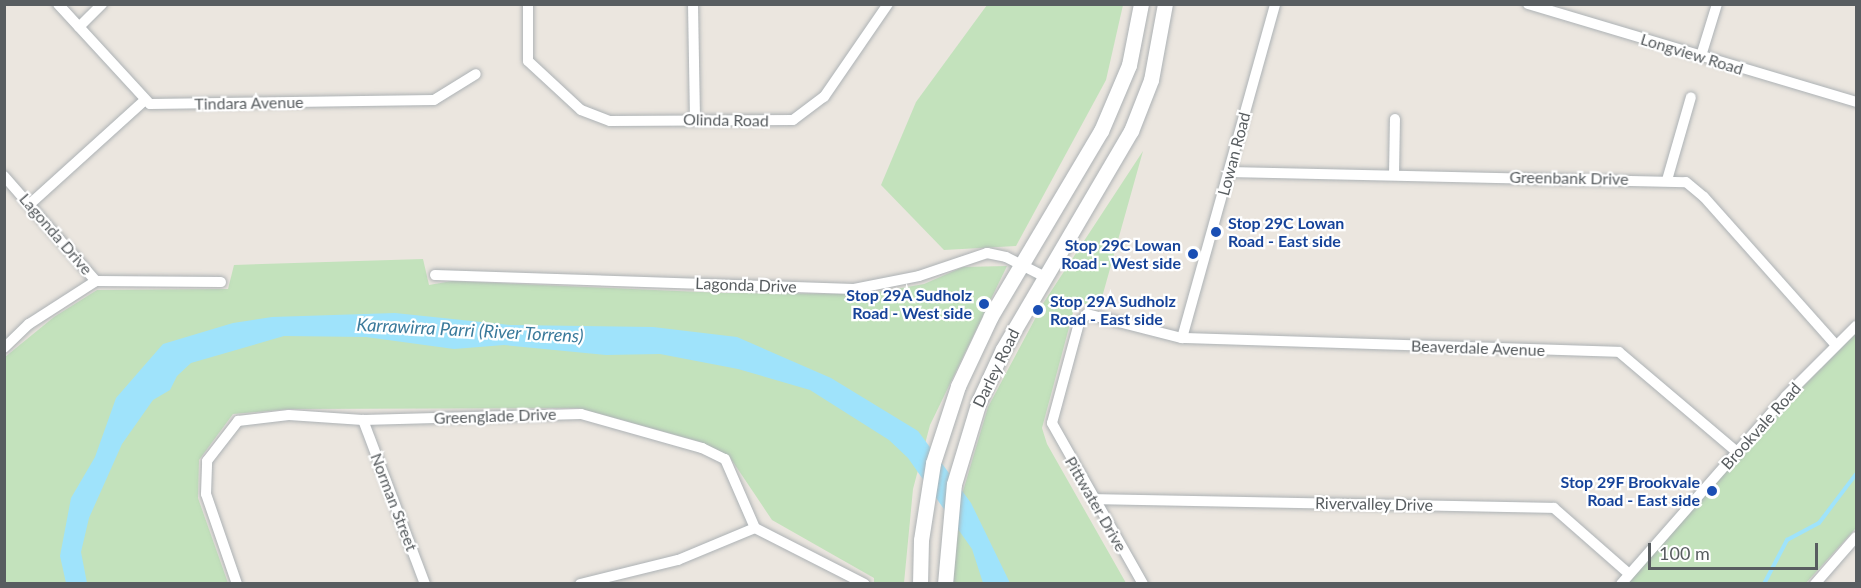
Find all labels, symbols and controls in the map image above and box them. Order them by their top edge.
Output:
street label: Longview Road [1638,29,1746,79]
street label: Tindara Avenue [194,92,304,114]
street label: Olinda Road [683,110,769,130]
street label: Lowan Road [1214,110,1254,198]
street label: Greenbank Drive [1509,167,1629,189]
street label: Lagonda Drive [15,189,97,279]
place label: Stop 29C Lowan Road - East side [1228,213,1344,251]
marker: Stop 29C Lowan Road - East side [1209,225,1223,239]
place label: Stop 29C Lowan Road - West side [1061,235,1181,273]
marker: Stop 29C Lowan Road - West side [1186,247,1200,261]
street label: Lagonda Drive [695,274,797,296]
place label: Stop 29A Sudholz Road - West side [846,285,972,323]
place label: Stop 29A Sudholz Road - East side [1050,291,1176,329]
marker: Stop 29A Sudholz Road - West side [977,297,991,311]
marker: Stop 29A Sudholz Road - East side [1031,303,1045,317]
water label: Karrawirra Parri (River Torrens) [356,313,584,347]
street label: Darley Road [969,325,1023,411]
street label: Beaverdale Avenue [1410,336,1546,360]
street label: Brookvale Road [1717,379,1805,473]
street label: Greenglade Drive [433,404,557,428]
street label: Norman Street [367,450,421,554]
street label: Pittwater Drive [1061,453,1131,555]
place label: Stop 29F Brookvale Road - East side [1560,472,1700,510]
marker: Stop 29F Brookvale Road - East side [1705,484,1719,498]
street label: Rivervalley Drive [1315,493,1433,515]
scale bar [1651,531,1820,569]
text: 100 m [1659,542,1710,564]

